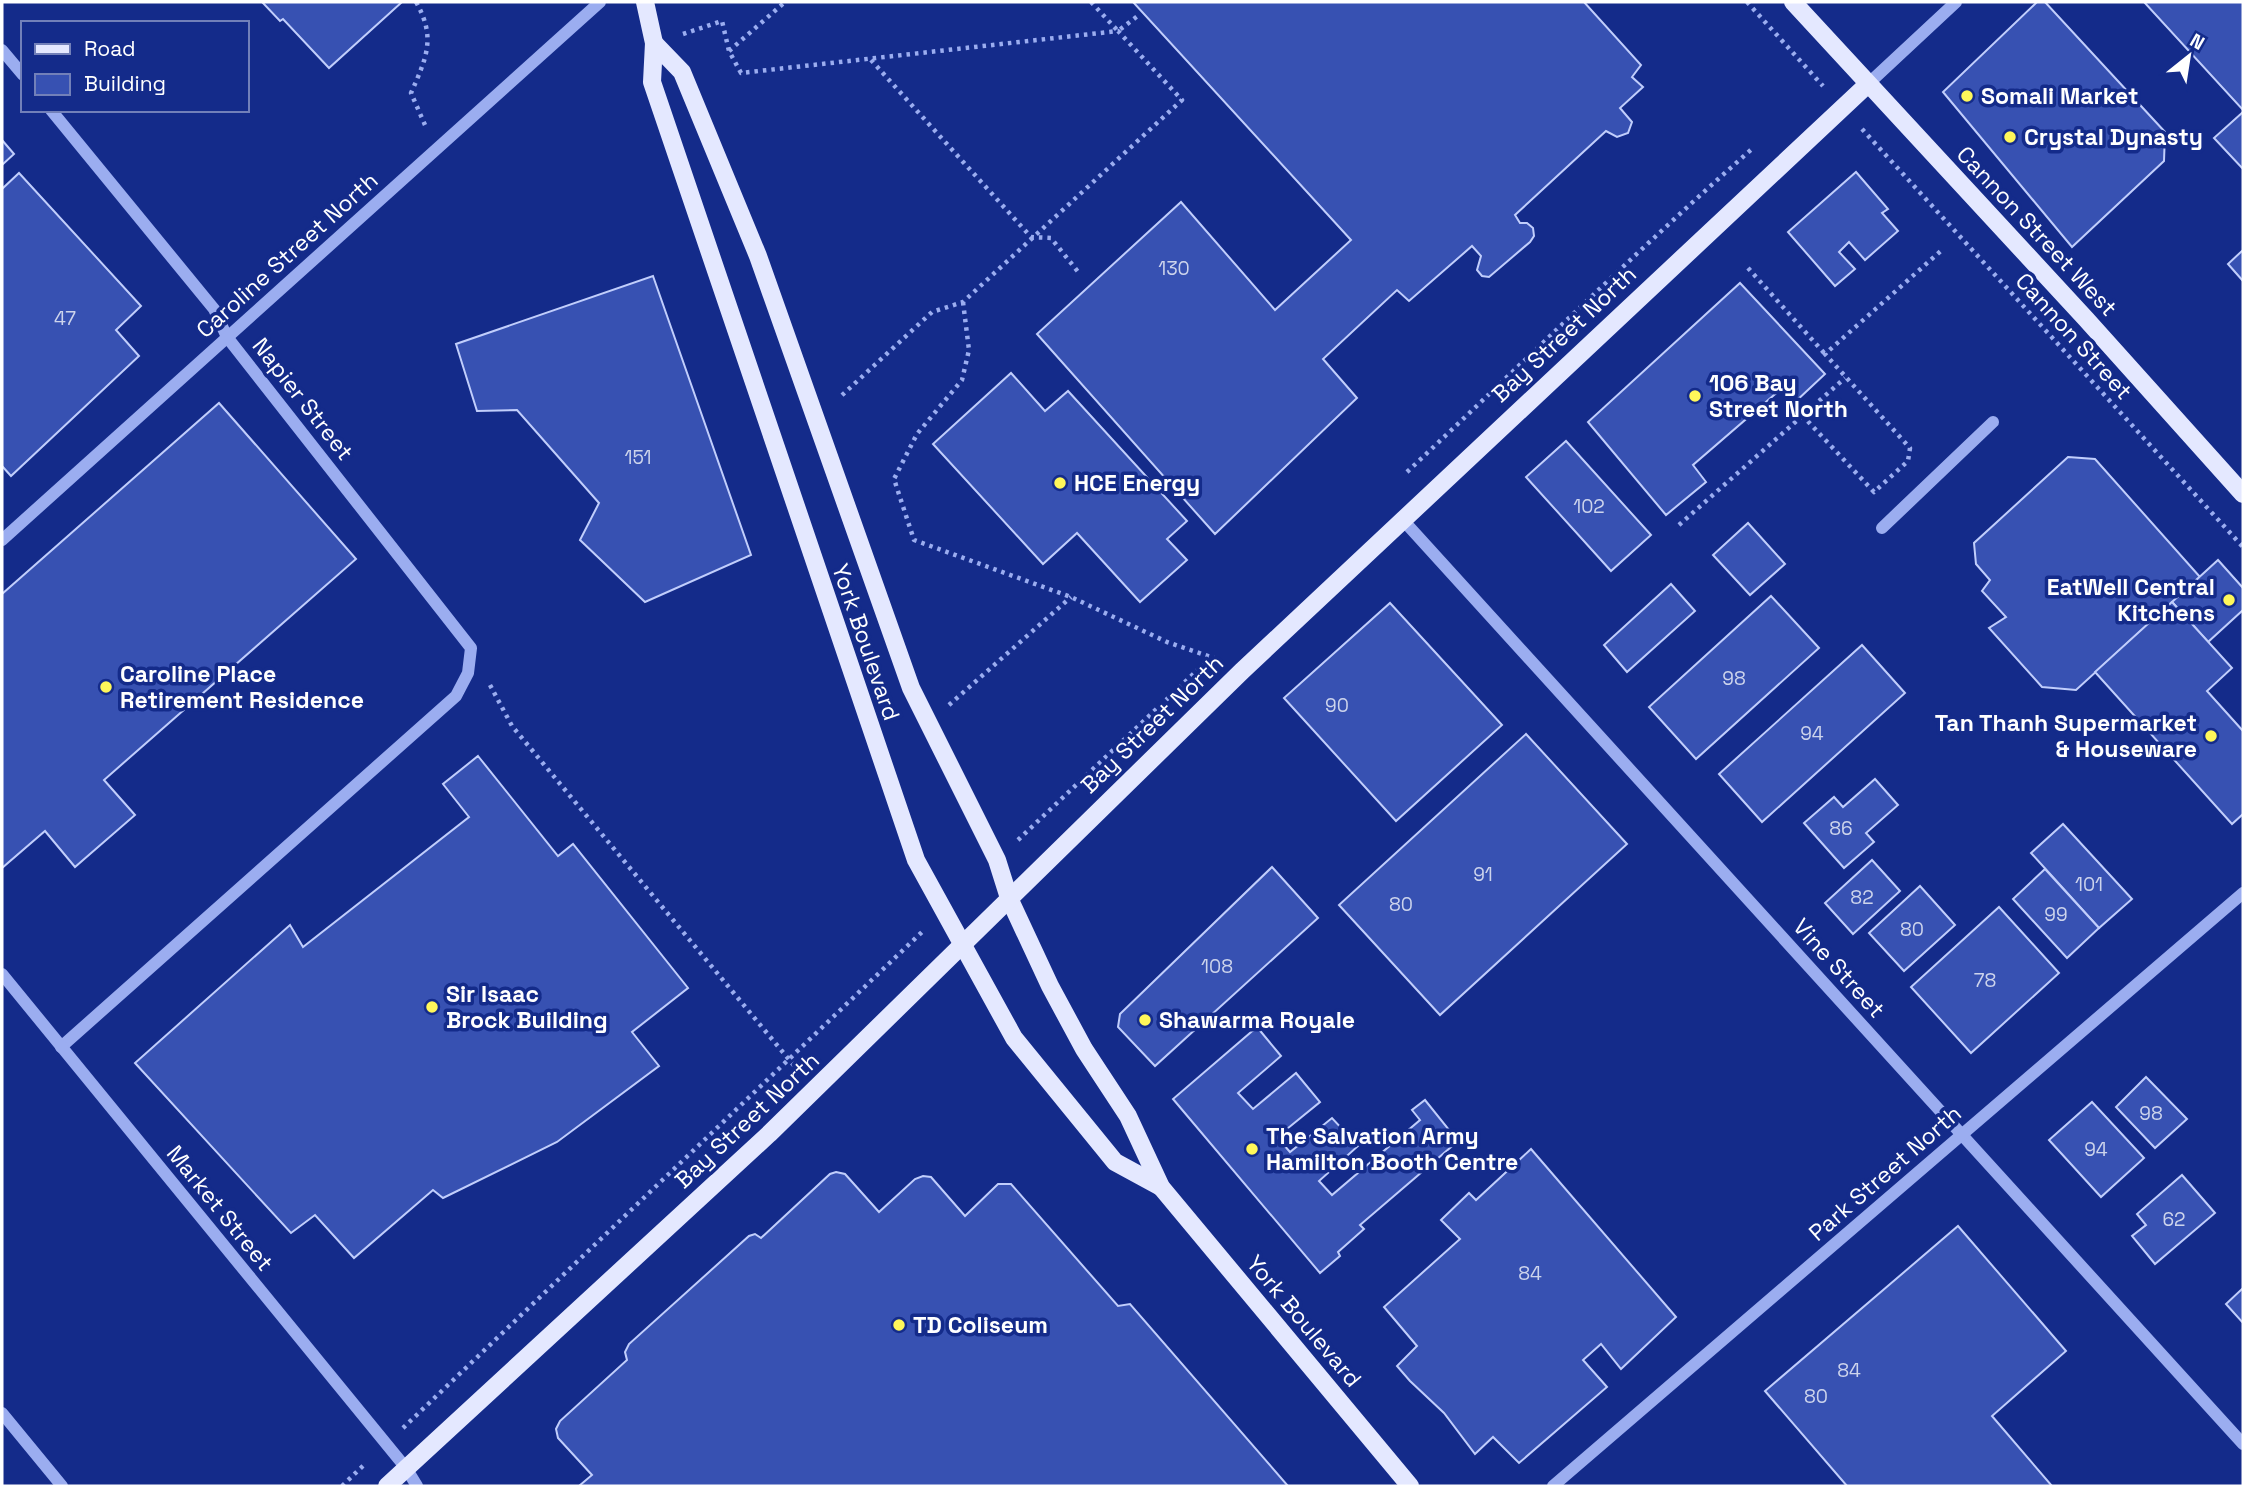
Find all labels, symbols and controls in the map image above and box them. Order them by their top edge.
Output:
legend [21,21,248,112]
north arrow [2154,21,2224,91]
text: N [2185,28,2209,56]
text: Road [84,35,136,62]
text: Building [84,70,166,97]
place label: Somali Market [1981,81,2138,111]
marker: Somali Market [1959,88,1975,104]
place label: Crystal Dynasty [2024,122,2203,152]
marker: Crystal Dynasty [2002,129,2018,145]
street label: Cannon Street West [1950,139,2124,323]
street label: Caroline Street North [190,165,384,345]
house number: 130 [1158,256,1190,281]
street label: Bay Street North [1485,259,1643,409]
street label: Cannon Street [2009,266,2139,406]
house number: 47 [54,306,76,331]
street label: Napier Street [246,332,360,466]
place label: 106 Bay Street North [1709,368,1848,424]
marker: 106 Bay Street North [1687,388,1703,404]
house number: 151 [625,445,652,470]
place label: HCE Energy [1074,468,1200,498]
marker: HCE Energy [1052,475,1068,491]
house number: 102 [1573,494,1605,519]
street label: York Boulevard [825,560,907,724]
place label: EatWell Central Kitchens [2047,572,2215,628]
marker: EatWell Central Kitchens [2221,592,2237,608]
street label: Bay Street North [1074,648,1230,800]
place label: Caroline Place Retirement Residence [120,659,364,715]
house number: 98 [1722,666,1746,691]
marker: Caroline Place Retirement Residence [98,679,114,695]
house number: 90 [1325,693,1349,718]
place label: Tan Thanh Supermarket & Houseware [1935,708,2197,764]
house number: 94 [1800,721,1824,746]
marker: Tan Thanh Supermarket & Houseware [2203,728,2219,744]
house number: 86 [1829,816,1853,841]
house number: 91 [1473,862,1493,887]
house number: 101 [2075,872,2103,897]
house number: 82 [1850,885,1874,910]
house number: 80 [1389,892,1413,917]
house number: 99 [2044,902,2068,927]
street label: Vine Street [1786,912,1892,1024]
house number: 80 [1900,917,1924,942]
house number: 108 [1201,954,1233,979]
house number: 78 [1974,968,1996,993]
place label: Sir Isaac Brock Building [446,979,608,1035]
marker: Sir Isaac Brock Building [424,999,440,1015]
place label: Shawarma Royale [1159,1005,1355,1035]
marker: Shawarma Royale [1137,1012,1153,1028]
street label: Bay Street North [668,1045,826,1195]
street label: Park Street North [1802,1098,1968,1248]
house number: 98 [2139,1101,2163,1126]
place label: The Salvation Army Hamilton Booth Centre [1266,1121,1518,1177]
house number: 94 [2084,1137,2108,1162]
street label: Market Street [160,1139,280,1277]
marker: The Salvation Army Hamilton Booth Centre [1244,1141,1260,1157]
house number: 62 [2162,1207,2186,1232]
street label: York Boulevard [1240,1249,1368,1393]
house number: 84 [1518,1261,1542,1286]
place label: TD Coliseum [913,1310,1048,1340]
marker: TD Coliseum [891,1317,907,1333]
house number: 84 [1837,1358,1861,1383]
house number: 80 [1804,1384,1828,1409]

